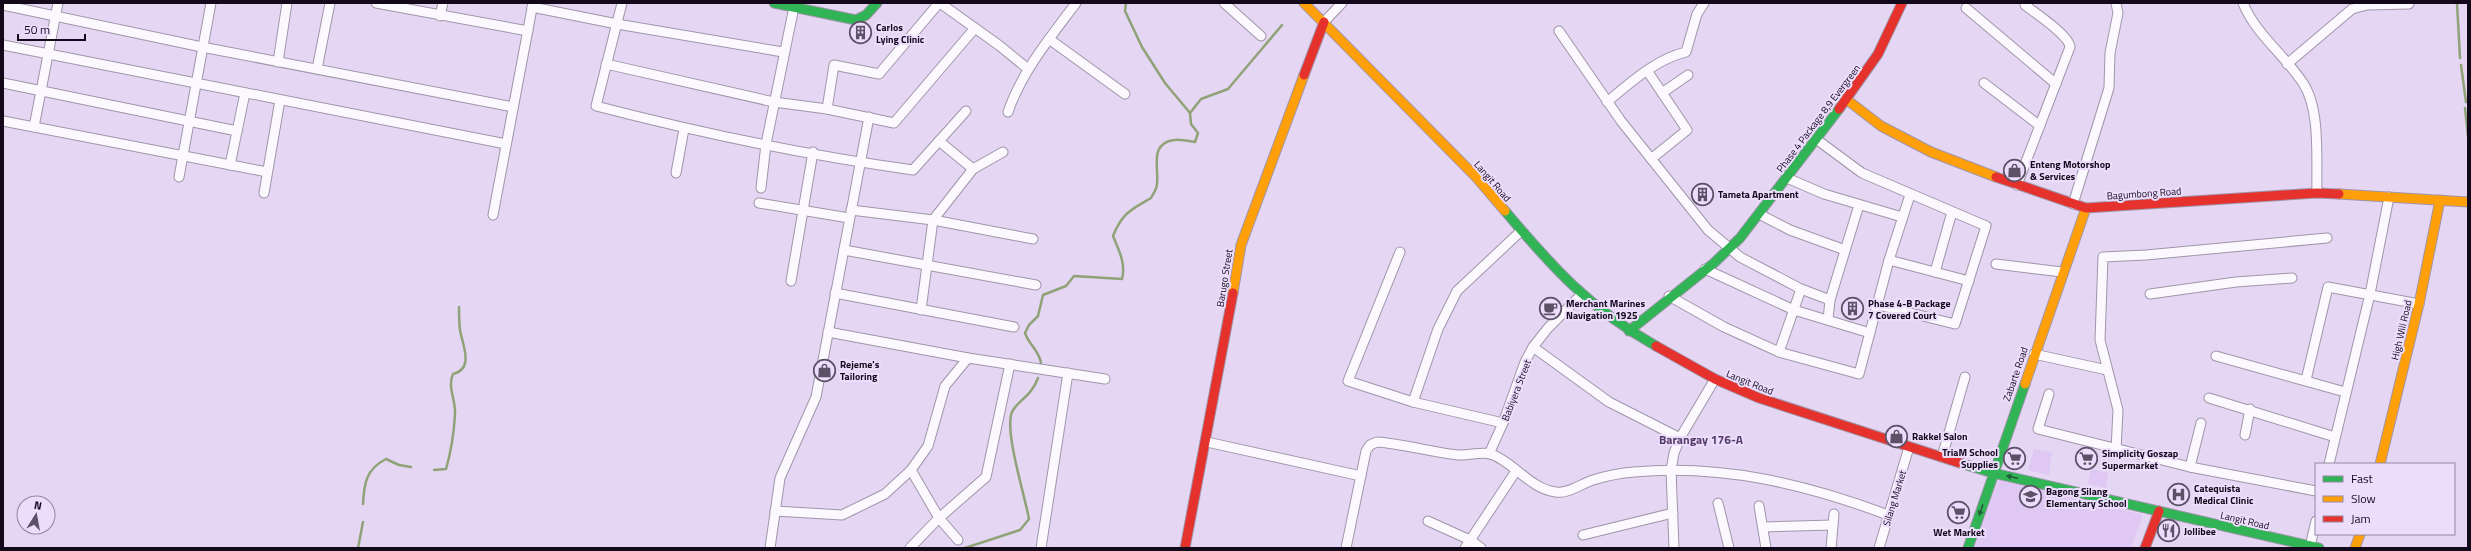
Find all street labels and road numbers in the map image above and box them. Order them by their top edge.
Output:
street label: Phase 4 Package 8,9 Evergreen [1773,61,1864,175]
street label: Langit Road [1471,158,1515,205]
street label: Bagumbong Road [2106,183,2182,204]
street label: Barugo Street [1213,248,1237,308]
street label: High Will Road [2387,299,2416,362]
street label: Zabarte Road [1999,345,2032,403]
street label: Babiyera Street [1498,357,1535,423]
street label: Langit Road [1724,366,1776,399]
street label: Silang Market [1879,468,1910,528]
street label: Langit Road [2219,508,2271,533]

